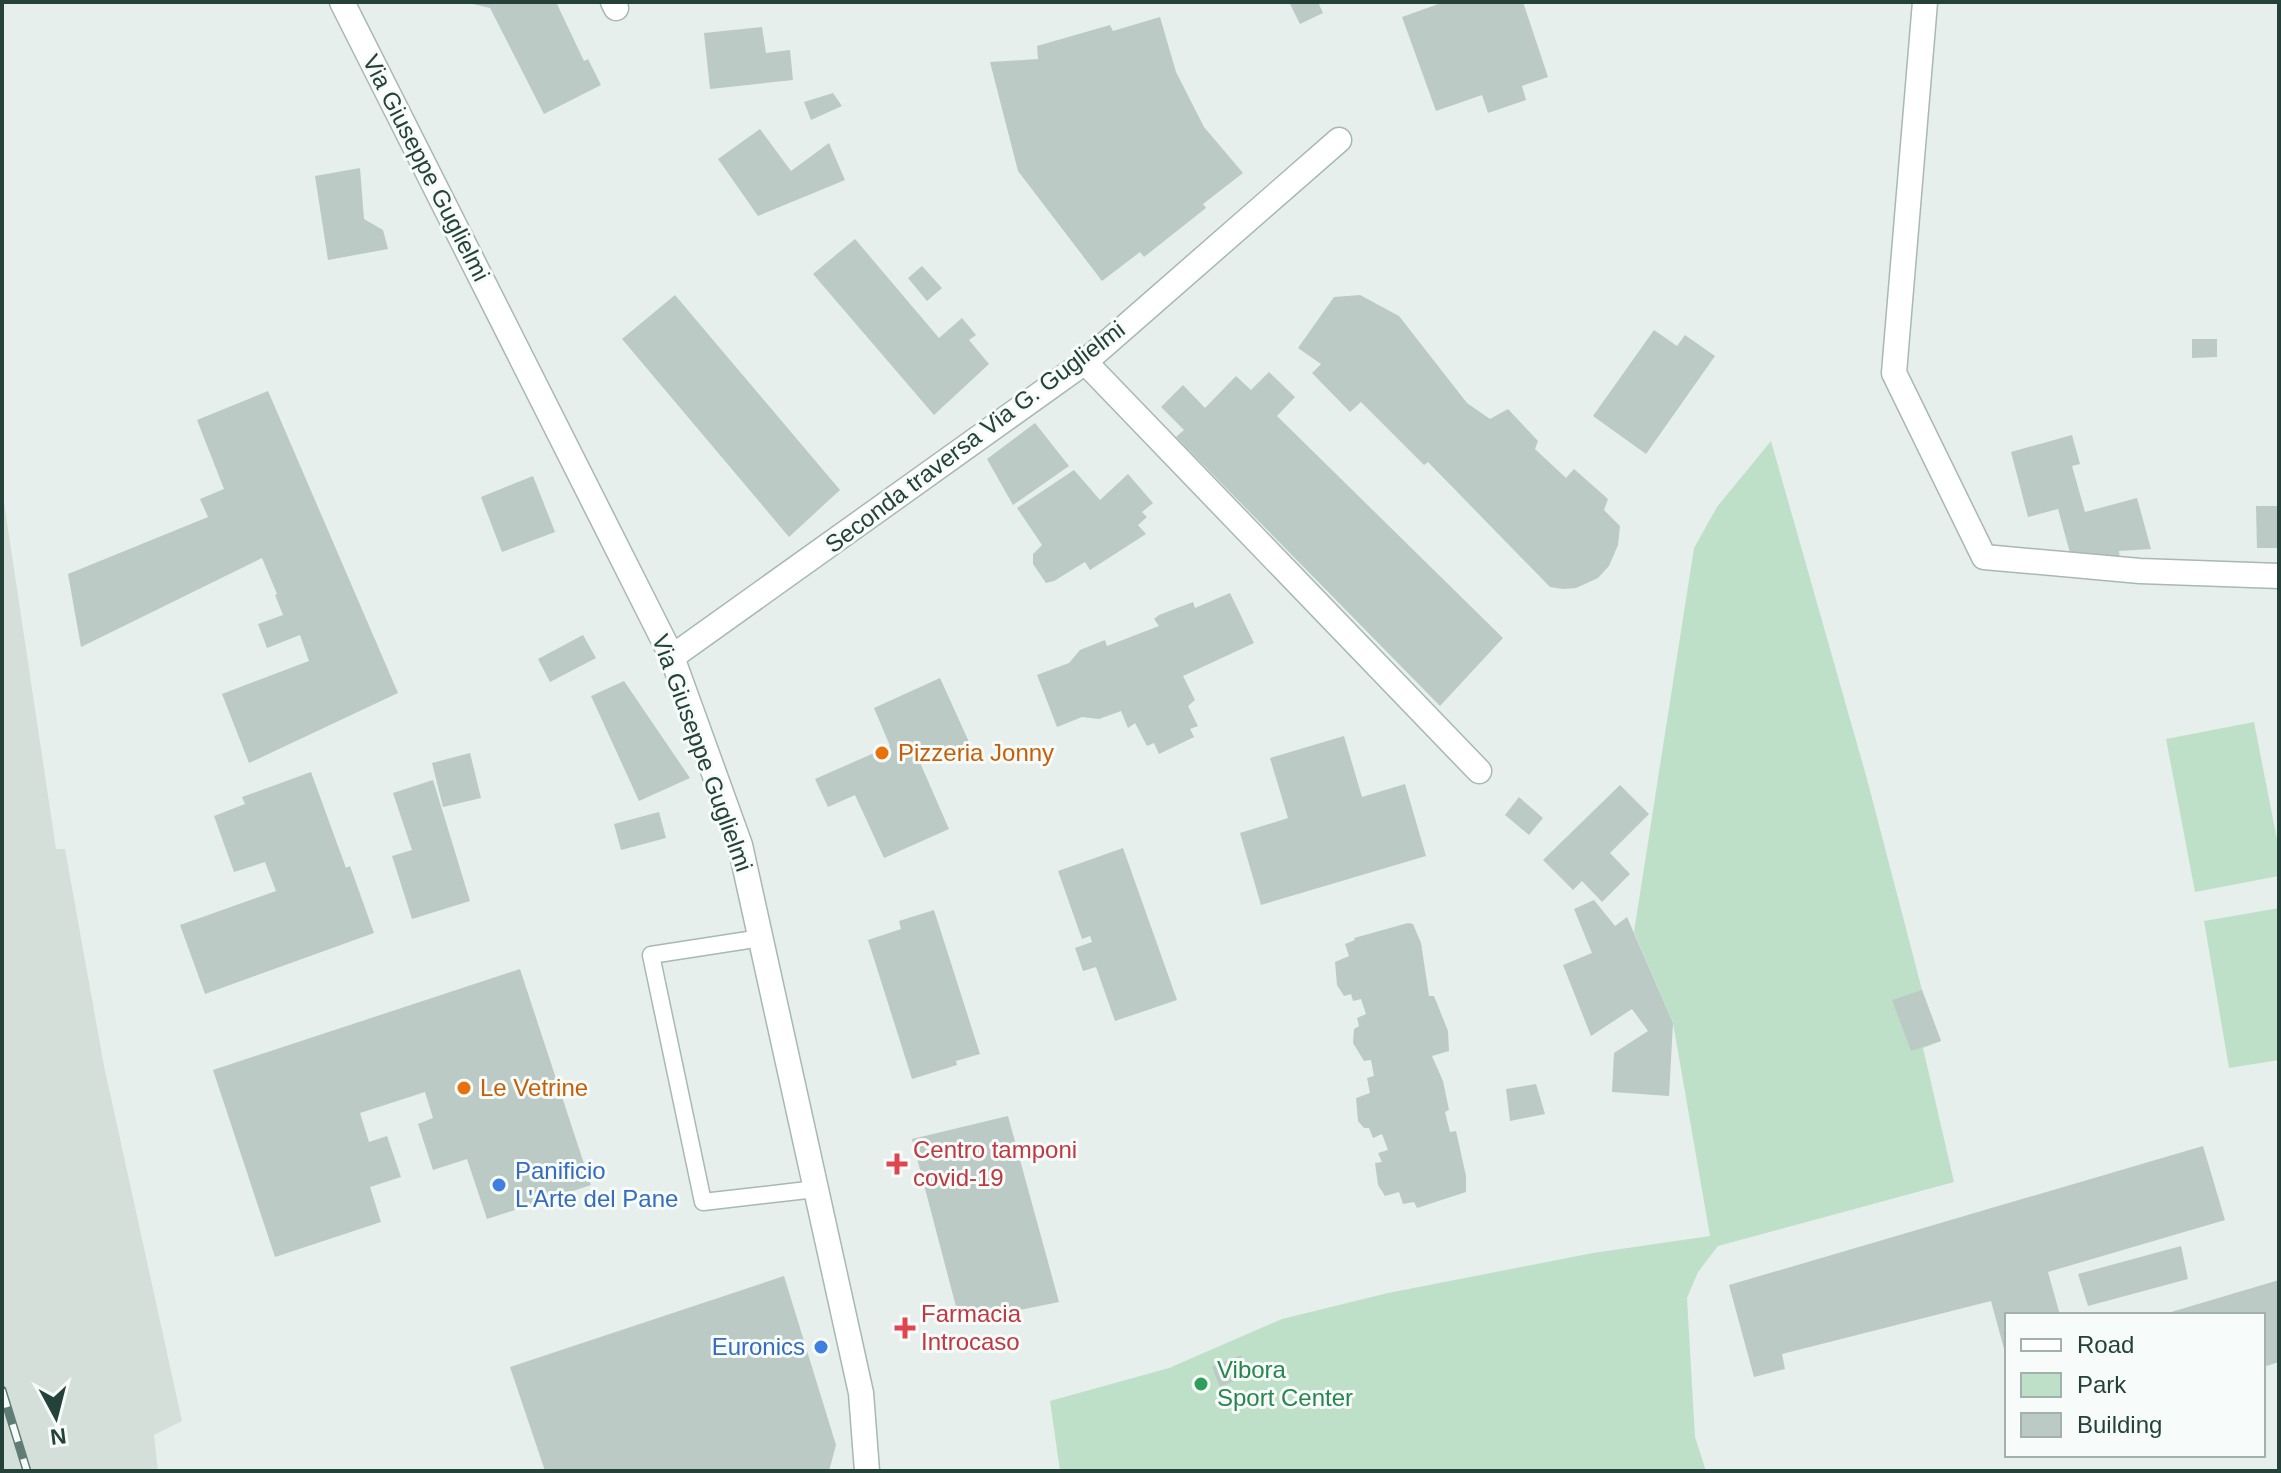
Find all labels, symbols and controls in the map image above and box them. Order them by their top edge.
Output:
street label: Via Giuseppe Guglielmi [358,50,495,285]
street label: Seconda traversa Via G. Guglielmi [820,315,1130,558]
street label: Via Giuseppe Guglielmi [647,631,758,875]
place label: Pizzeria Jonny [898,739,1054,766]
marker: Pizzeria Jonny [873,744,891,762]
place label: Le Vetrine [480,1074,588,1101]
marker: Le Vetrine [455,1079,473,1097]
place label: Centro tamponi covid-19 [913,1136,1077,1191]
marker: Centro tamponi covid-19 [888,1155,906,1173]
place label: Panificio L'Arte del Pane [515,1157,678,1212]
marker: Panificio L'Arte del Pane [490,1176,508,1194]
place label: Farmacia Introcaso [921,1300,1022,1355]
legend [2005,1313,2265,1457]
marker: Farmacia Introcaso [896,1319,914,1337]
text: Road [2077,1331,2134,1358]
place label: Euronics [712,1333,805,1360]
marker: Euronics [812,1338,830,1356]
place label: Vibora Sport Center [1217,1356,1353,1411]
text: Park [2077,1371,2127,1398]
marker: Vibora Sport Center [1192,1375,1210,1393]
north arrow [16,1377,96,1457]
text: Building [2077,1411,2162,1438]
text: N [49,1423,68,1450]

